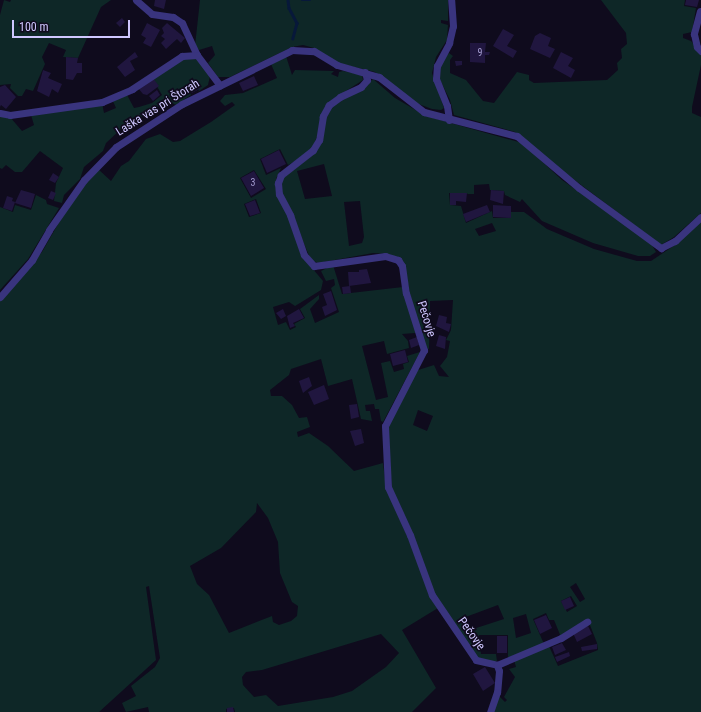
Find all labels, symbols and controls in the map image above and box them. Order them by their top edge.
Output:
scale bar [14,12,132,38]
text: 100 m [19,20,49,34]
house number: 9 [478,47,482,59]
street label: Laška vas pri Štorah [114,77,202,139]
house number: 3 [251,177,255,189]
street label: Pečovje [414,299,438,339]
street label: Pečovje [454,615,488,653]

